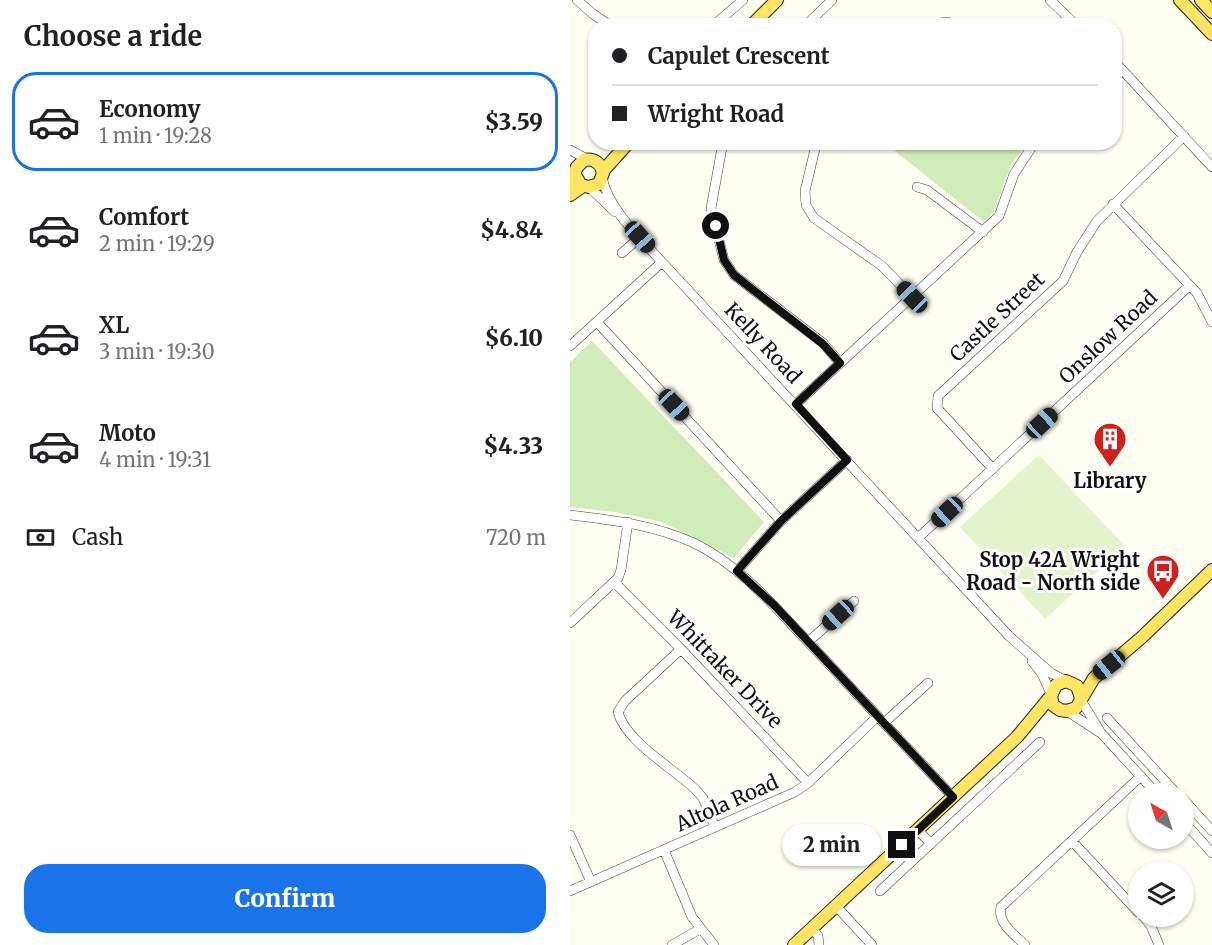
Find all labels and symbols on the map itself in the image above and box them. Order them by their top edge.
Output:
route start [702,212,729,239]
car [621,218,659,256]
street label: Castle Street [944,266,1049,367]
car [893,278,931,316]
street label: Onslow Road [1053,285,1162,389]
street label: Kelly Road [720,297,807,388]
car [655,386,693,424]
car [1023,404,1061,442]
building icon: Library [1092,421,1128,468]
place label: Library [1073,468,1147,493]
car [928,493,966,531]
place label: Stop 42A Wright Road - North side [966,547,1140,595]
bus stop icon: Stop 42A Wright Road - North side [1145,553,1181,600]
car [819,596,857,634]
street label: Whittaker Drive [662,604,788,733]
car [1089,647,1129,683]
street label: Altola Road [671,769,782,837]
north arrow [1128,783,1194,849]
callout: 2 min [782,824,881,866]
route end [888,831,915,858]

